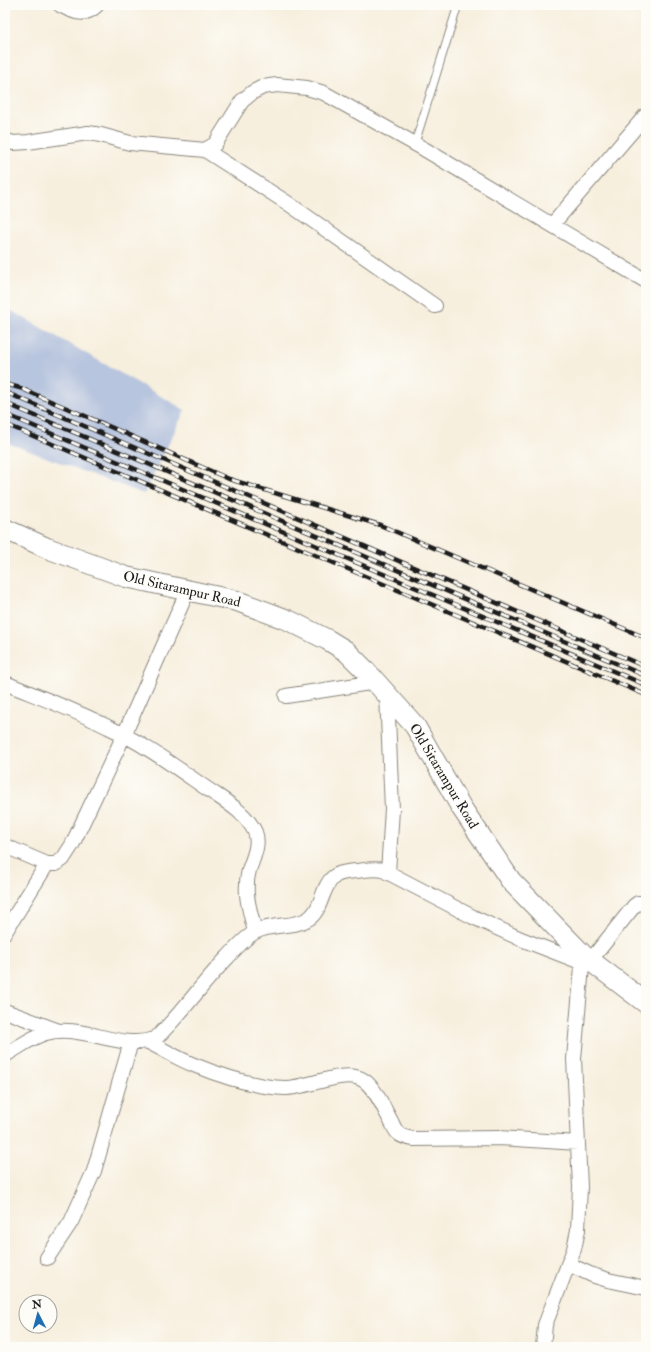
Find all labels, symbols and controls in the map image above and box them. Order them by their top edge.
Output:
street label: Old Sitarampur Road [121,567,242,612]
street label: Old Sitarampur Road [405,720,482,832]
north arrow [18,1294,58,1334]
text: N [30,1297,44,1312]

